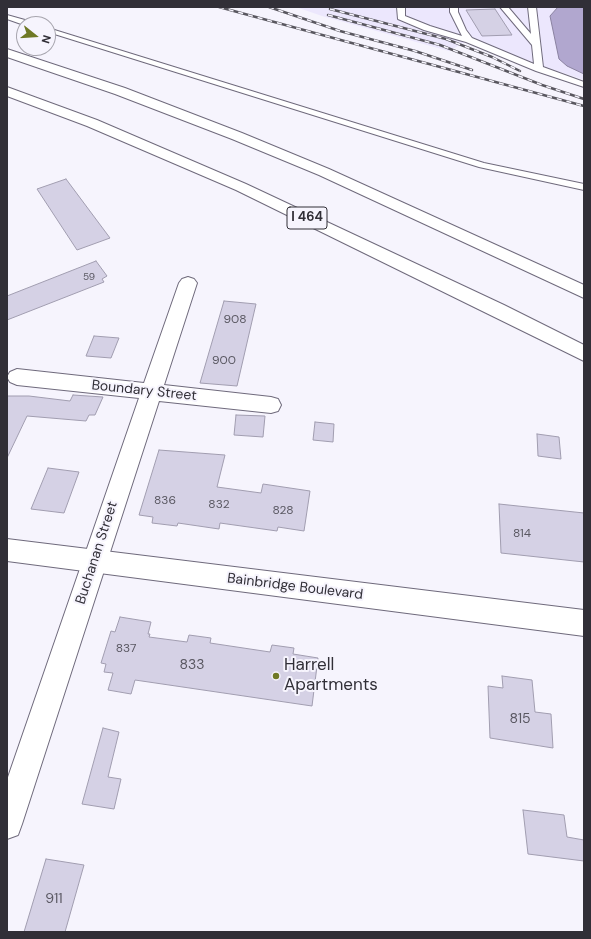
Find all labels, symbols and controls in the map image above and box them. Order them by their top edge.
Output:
north arrow [16,16,56,56]
text: N [39,33,54,45]
road number: I 464 [287,207,327,229]
house number: 59 [83,271,95,283]
house number: 908 [223,313,247,327]
house number: 900 [212,354,236,368]
street label: Boundary Street [91,377,197,405]
house number: 836 [154,494,176,508]
house number: 832 [208,498,230,512]
street label: Buchanan Street [72,499,122,607]
house number: 828 [272,504,294,518]
house number: 814 [513,527,531,541]
street label: Bainbridge Boulevard [226,570,364,604]
house number: 837 [116,642,136,656]
place label: Harrell Apartments [284,656,378,696]
house number: 833 [179,657,205,673]
marker: Harrell Apartments [271,671,281,681]
house number: 815 [509,711,531,727]
house number: 911 [45,891,63,907]

